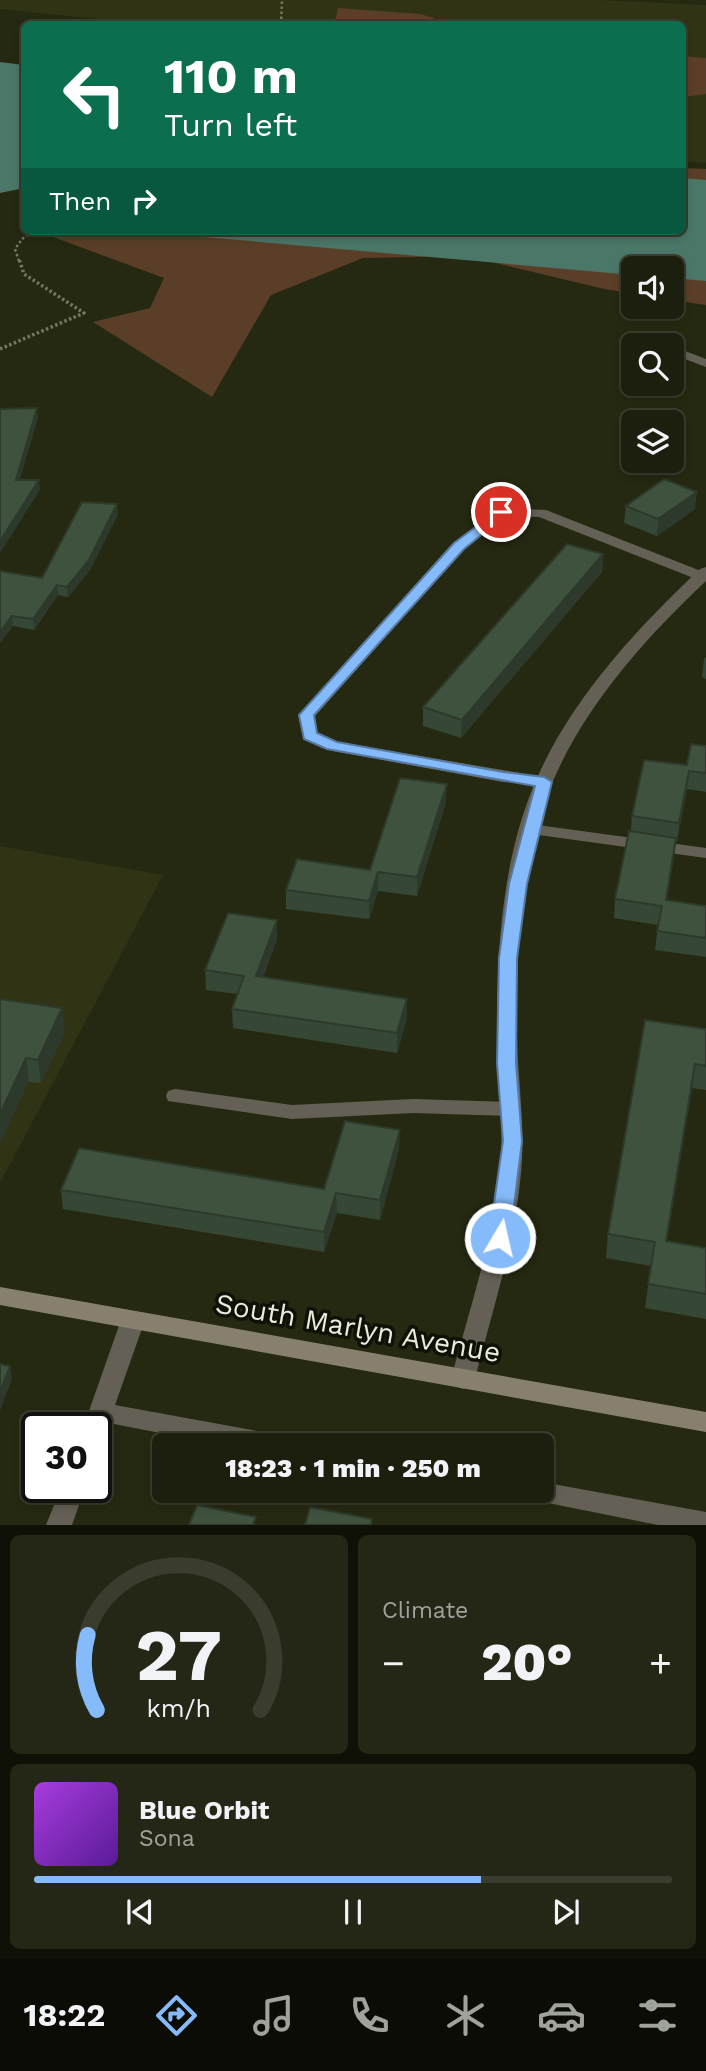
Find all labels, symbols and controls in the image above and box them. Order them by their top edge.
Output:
text: 110 m [164,47,298,105]
icon: left [49,49,140,140]
text: Turn left [164,106,297,144]
icon: right [125,182,163,220]
text: Then [49,186,111,216]
map controls [621,256,684,473]
button: sound [621,256,684,319]
button: search [621,333,684,396]
button: layers [621,410,684,473]
pin [471,482,531,542]
icon: arrive [482,493,520,531]
position arrow [463,1201,537,1275]
street label: South Marlyn Avenue [213,1287,503,1369]
speed limit sign: 30 [21,1412,112,1503]
text: 18:23 · 1 min · 250 m [225,1453,481,1483]
text: Climate [382,1597,468,1624]
text: 27 [136,1613,222,1699]
text: 20° [481,1632,573,1693]
text: − [382,1641,405,1685]
text: + [649,1641,672,1685]
text: km/h [147,1694,211,1723]
text: Blue Orbit [139,1795,269,1825]
text: Sona [139,1825,195,1852]
icon: previous [121,1893,159,1931]
icon: pause [334,1893,372,1931]
icon: next [547,1893,585,1931]
icon: directions [152,1991,201,2040]
icon: music [249,1991,298,2040]
icon: phone [345,1991,394,2040]
icon: climate [441,1991,490,2040]
icon: car [537,1991,586,2040]
icon: filters [633,1991,682,2040]
text: 18:22 [24,1996,105,2034]

